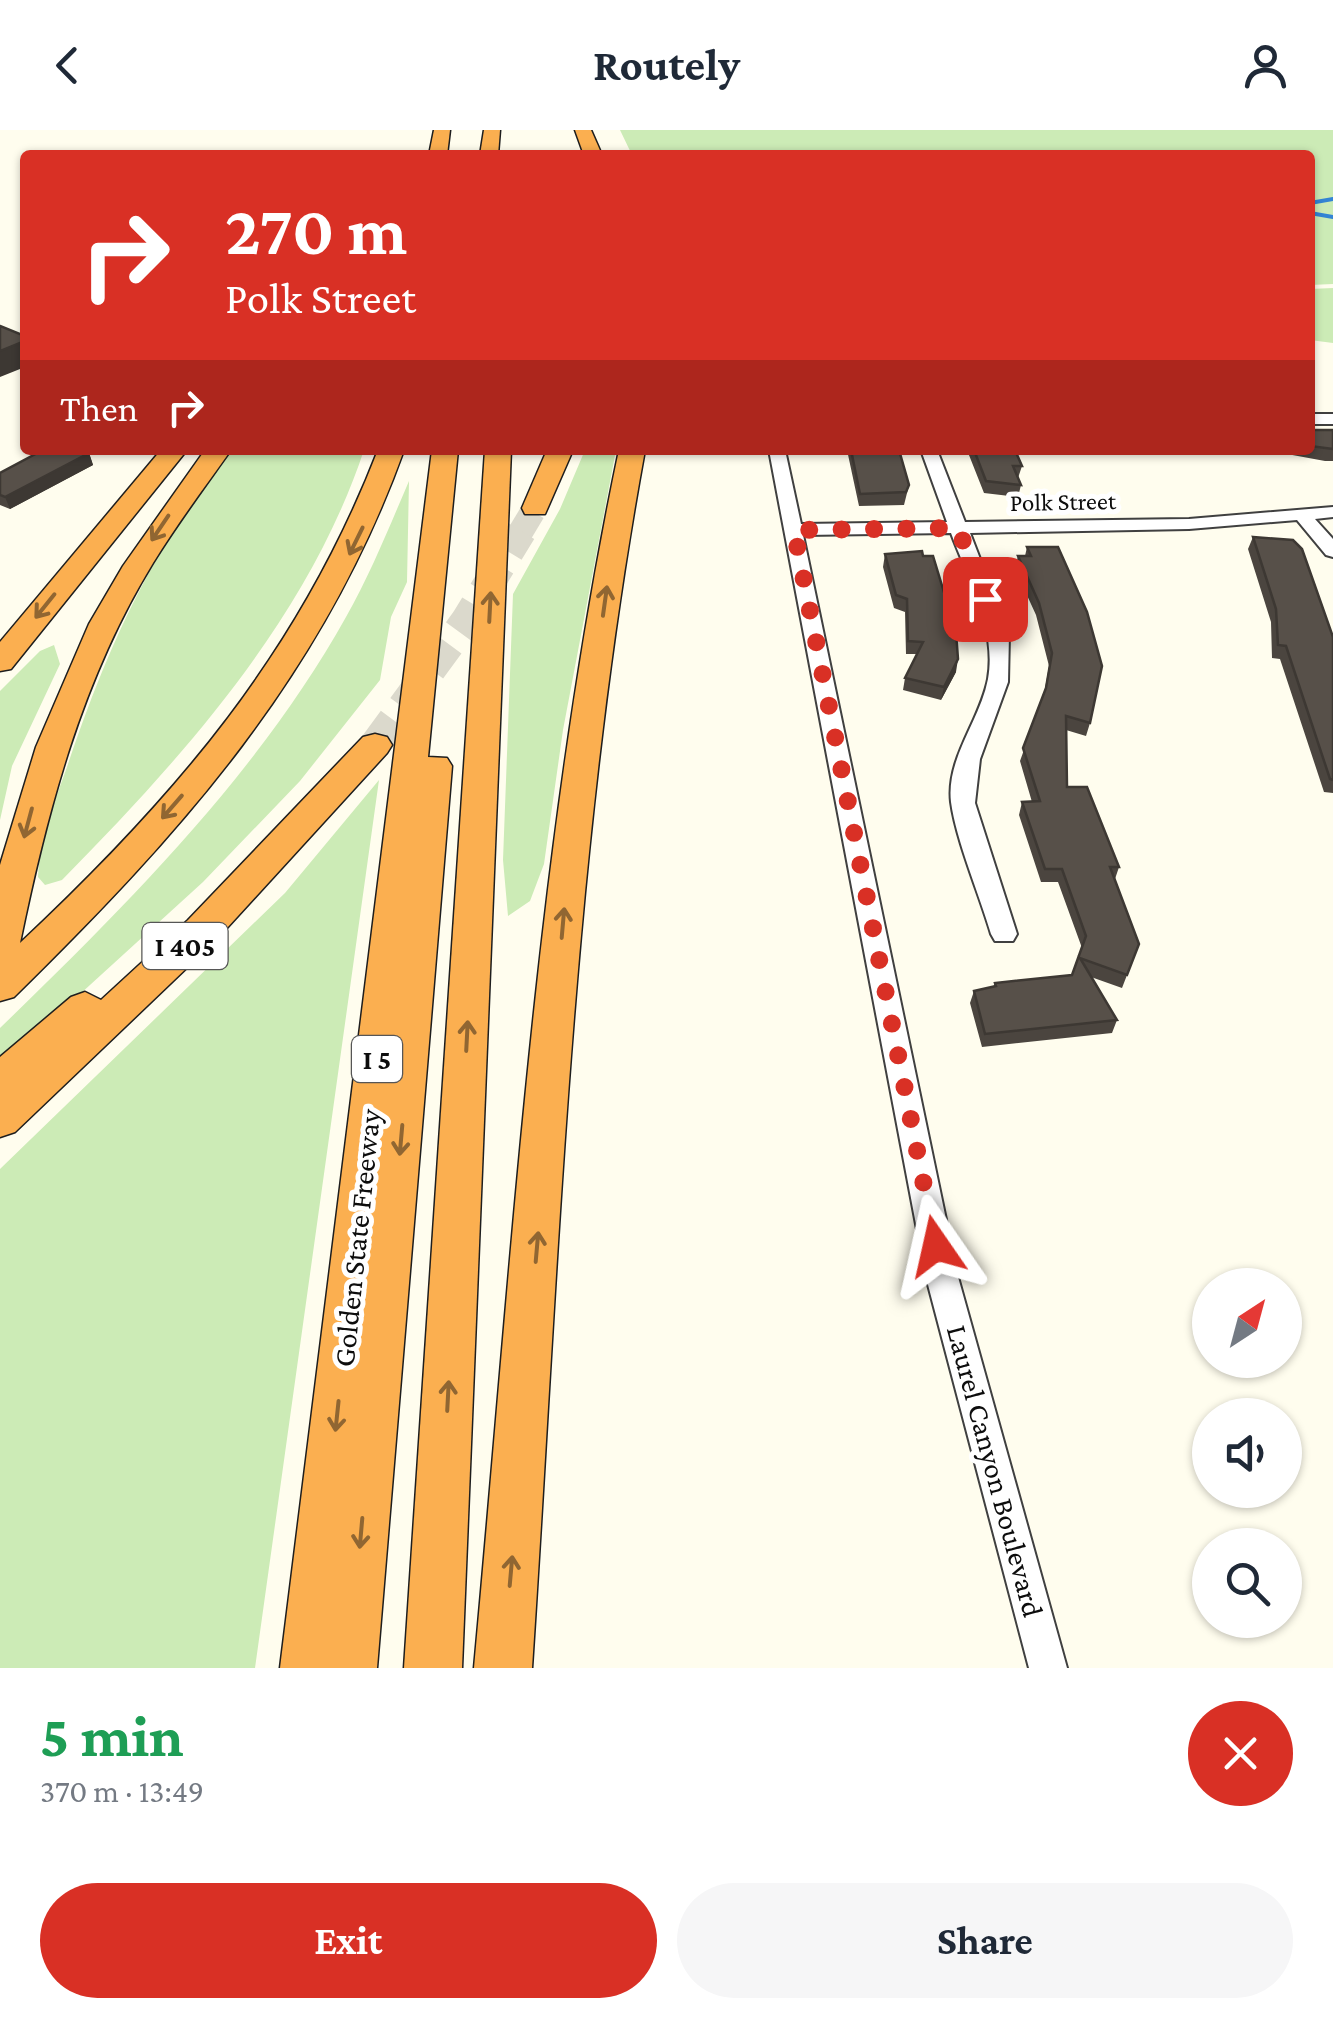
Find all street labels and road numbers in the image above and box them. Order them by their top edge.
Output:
street label: Polk Street [1010,487,1117,516]
road number: I 405 [142,923,228,969]
road number: I 5 [352,1036,402,1082]
street label: Golden State Freeway [327,1107,387,1369]
street label: Laurel Canyon Boulevard [940,1321,1050,1621]

